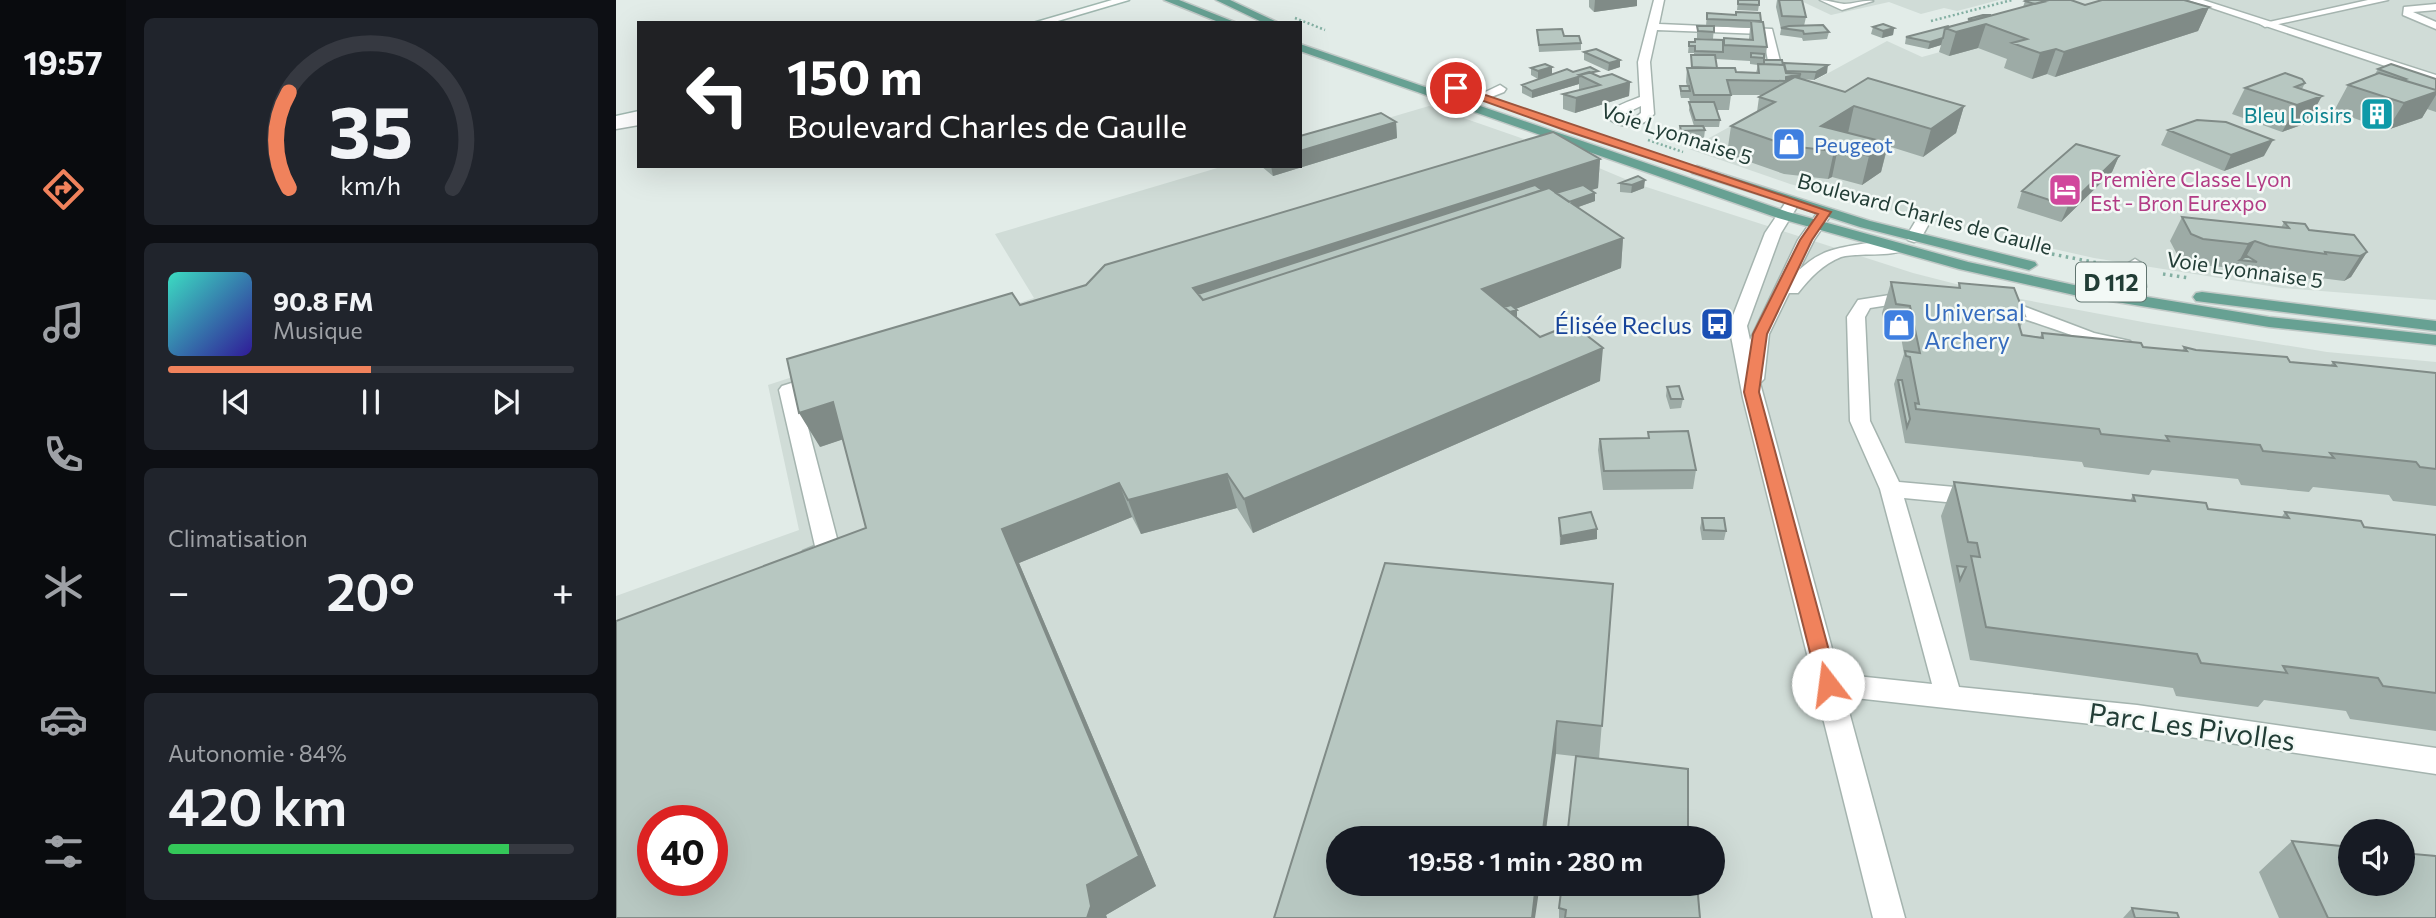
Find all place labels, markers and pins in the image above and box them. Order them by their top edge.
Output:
pin [1426,58,1486,118]
building icon: Bleu Loisirs [2358,95,2396,133]
place label: Bleu Loisirs [2244,102,2352,127]
shop icon: Peugeot [1770,125,1808,163]
place label: Peugeot [1814,132,1893,157]
place label: Première Classe Lyon Est - Bron Eurexpo [2090,166,2292,215]
hotel icon: Première Classe Lyon Est - Bron Eurexpo [2046,171,2084,209]
place label: Universal Archery [1924,297,2025,354]
bus stop icon: Élisée Reclus [1698,305,1736,343]
shop icon: Universal Archery [1880,306,1918,344]
place label: Élisée Reclus [1554,310,1692,339]

